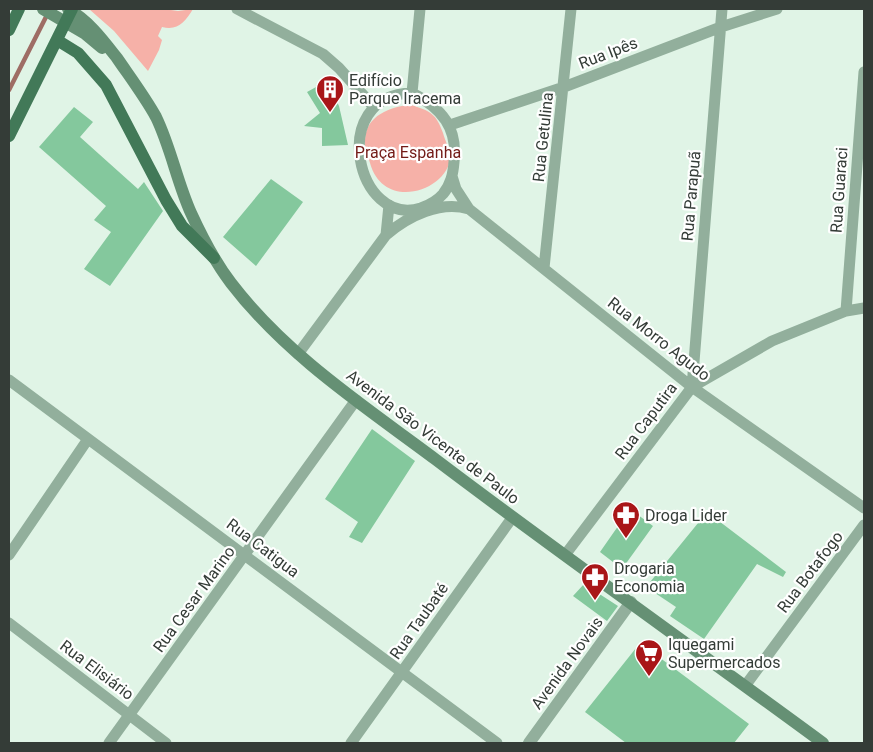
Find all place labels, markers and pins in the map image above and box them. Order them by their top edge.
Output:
place label: Edifício Parque Iracema [349,71,461,108]
building icon: Edifício Parque Iracema [315,74,345,113]
pharmacy icon: Droga Lider [611,500,641,539]
place label: Droga Lider [645,506,728,525]
place label: Drogaria Economia [614,559,685,596]
pharmacy icon: Drogaria Economia [580,562,610,601]
place label: Iquegami Supermercados [668,635,780,672]
supermarket icon: Iquegami Supermercados [634,638,664,677]

